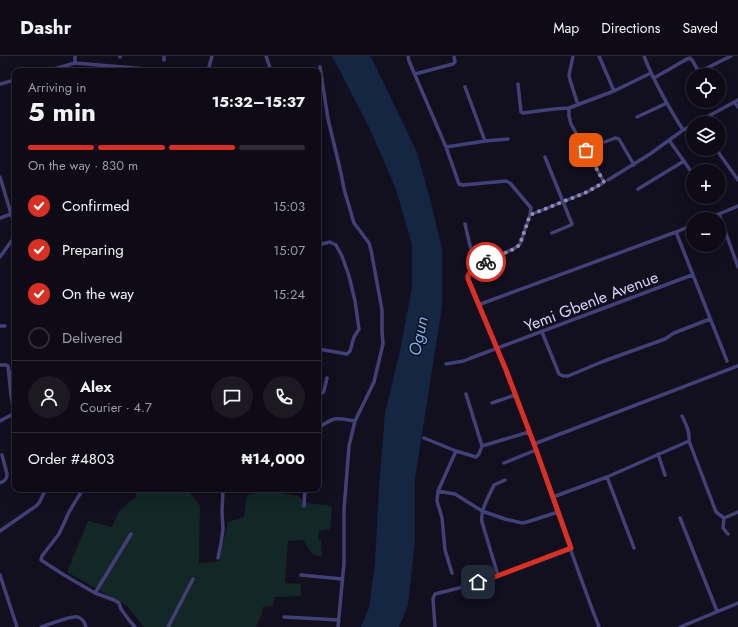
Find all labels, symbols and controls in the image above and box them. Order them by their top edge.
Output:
text: Dashr [20,14,71,41]
text: Map [553,18,579,38]
text: Directions [601,18,661,38]
text: Saved [683,18,718,38]
map controls [686,68,726,252]
button: locate [686,68,726,108]
text: Arriving in [28,78,86,97]
text: 15:32–15:37 [212,91,305,113]
text: 5 min [28,93,96,131]
button: layers [686,116,726,156]
pin [569,133,603,167]
icon: bag [575,139,597,161]
text: On the way · 830 m [28,156,138,175]
button: + [686,164,726,204]
icon: check [28,195,50,217]
text: Confirmed [62,195,130,217]
text: 15:03 [273,197,305,216]
button: − [686,212,726,252]
icon: check [28,239,50,261]
text: Preparing [62,239,124,261]
text: 15:07 [273,241,305,260]
courier [466,242,506,282]
icon: bike [475,251,497,273]
street label: Yemi Gbenle Avenue [521,265,661,338]
icon: check [28,283,50,305]
text: On the way [62,283,134,305]
text: 15:24 [273,285,305,304]
water label: Ogun [402,314,434,358]
text: Delivered [62,327,123,349]
button: person [28,376,70,418]
text: Alex [80,376,111,398]
button: chat [211,376,253,418]
button: phone [263,376,305,418]
text: Courier · 4.7 [80,398,152,417]
text: Order #4803 [28,448,114,470]
text: ₦14,000 [241,448,305,470]
pin [461,565,495,599]
icon: home [467,571,489,593]

